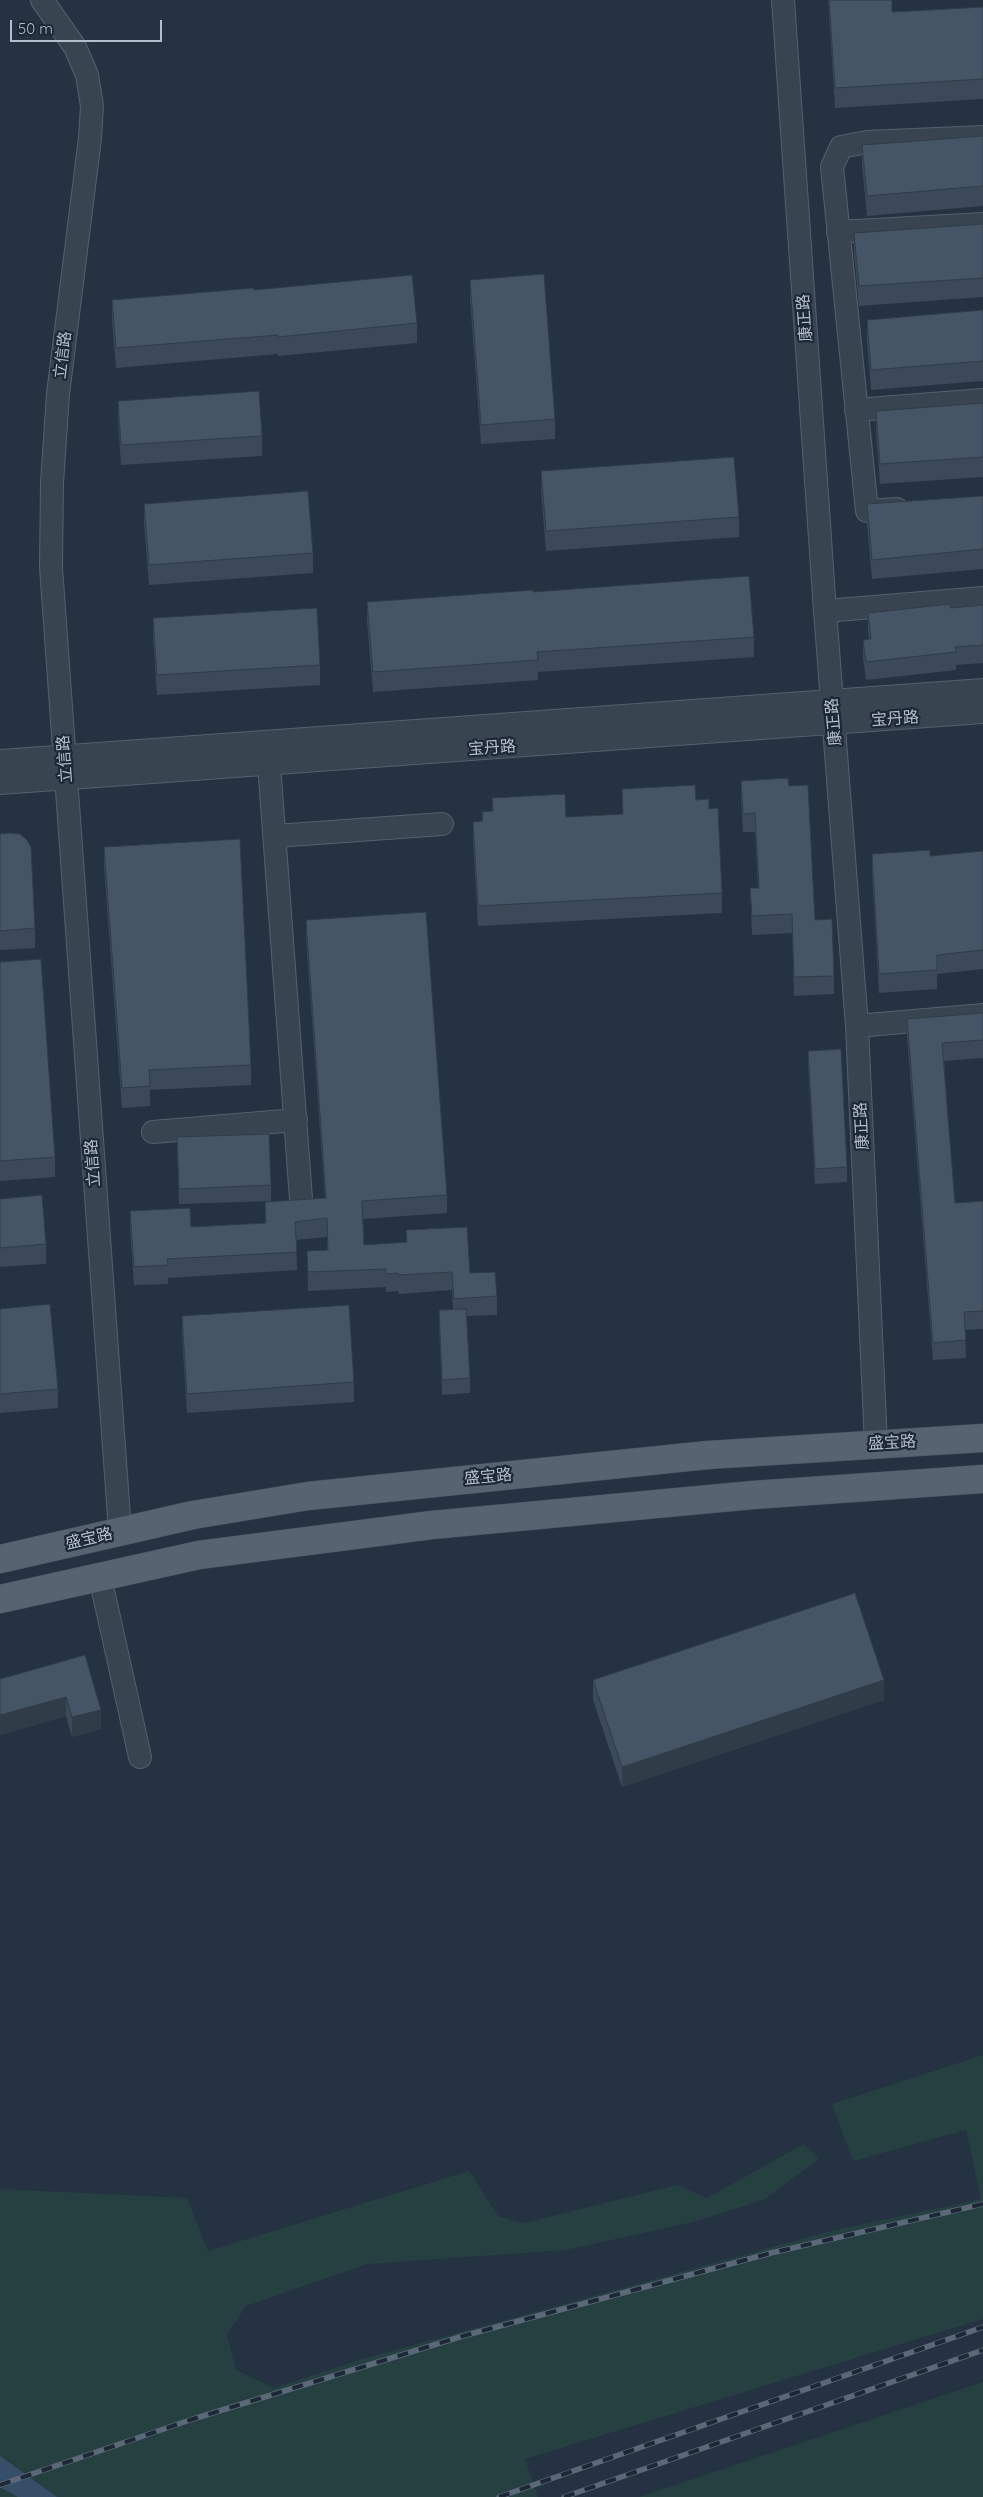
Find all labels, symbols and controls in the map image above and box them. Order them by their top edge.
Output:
scale bar [12,10,165,42]
text: 50 m [18,19,53,38]
street label: 康正路 [794,293,816,343]
street label: 立信路 [51,330,75,380]
street label: 康正路 [822,697,846,747]
street label: 宝丹路 [870,708,920,730]
street label: 立信路 [54,734,76,784]
street label: 宝丹路 [467,737,517,759]
street label: 康正路 [851,1102,873,1150]
street label: 立信路 [82,1138,104,1188]
street label: 盛宝路 [868,1432,916,1454]
street label: 盛宝路 [463,1465,513,1489]
street label: 盛宝路 [63,1524,115,1554]

